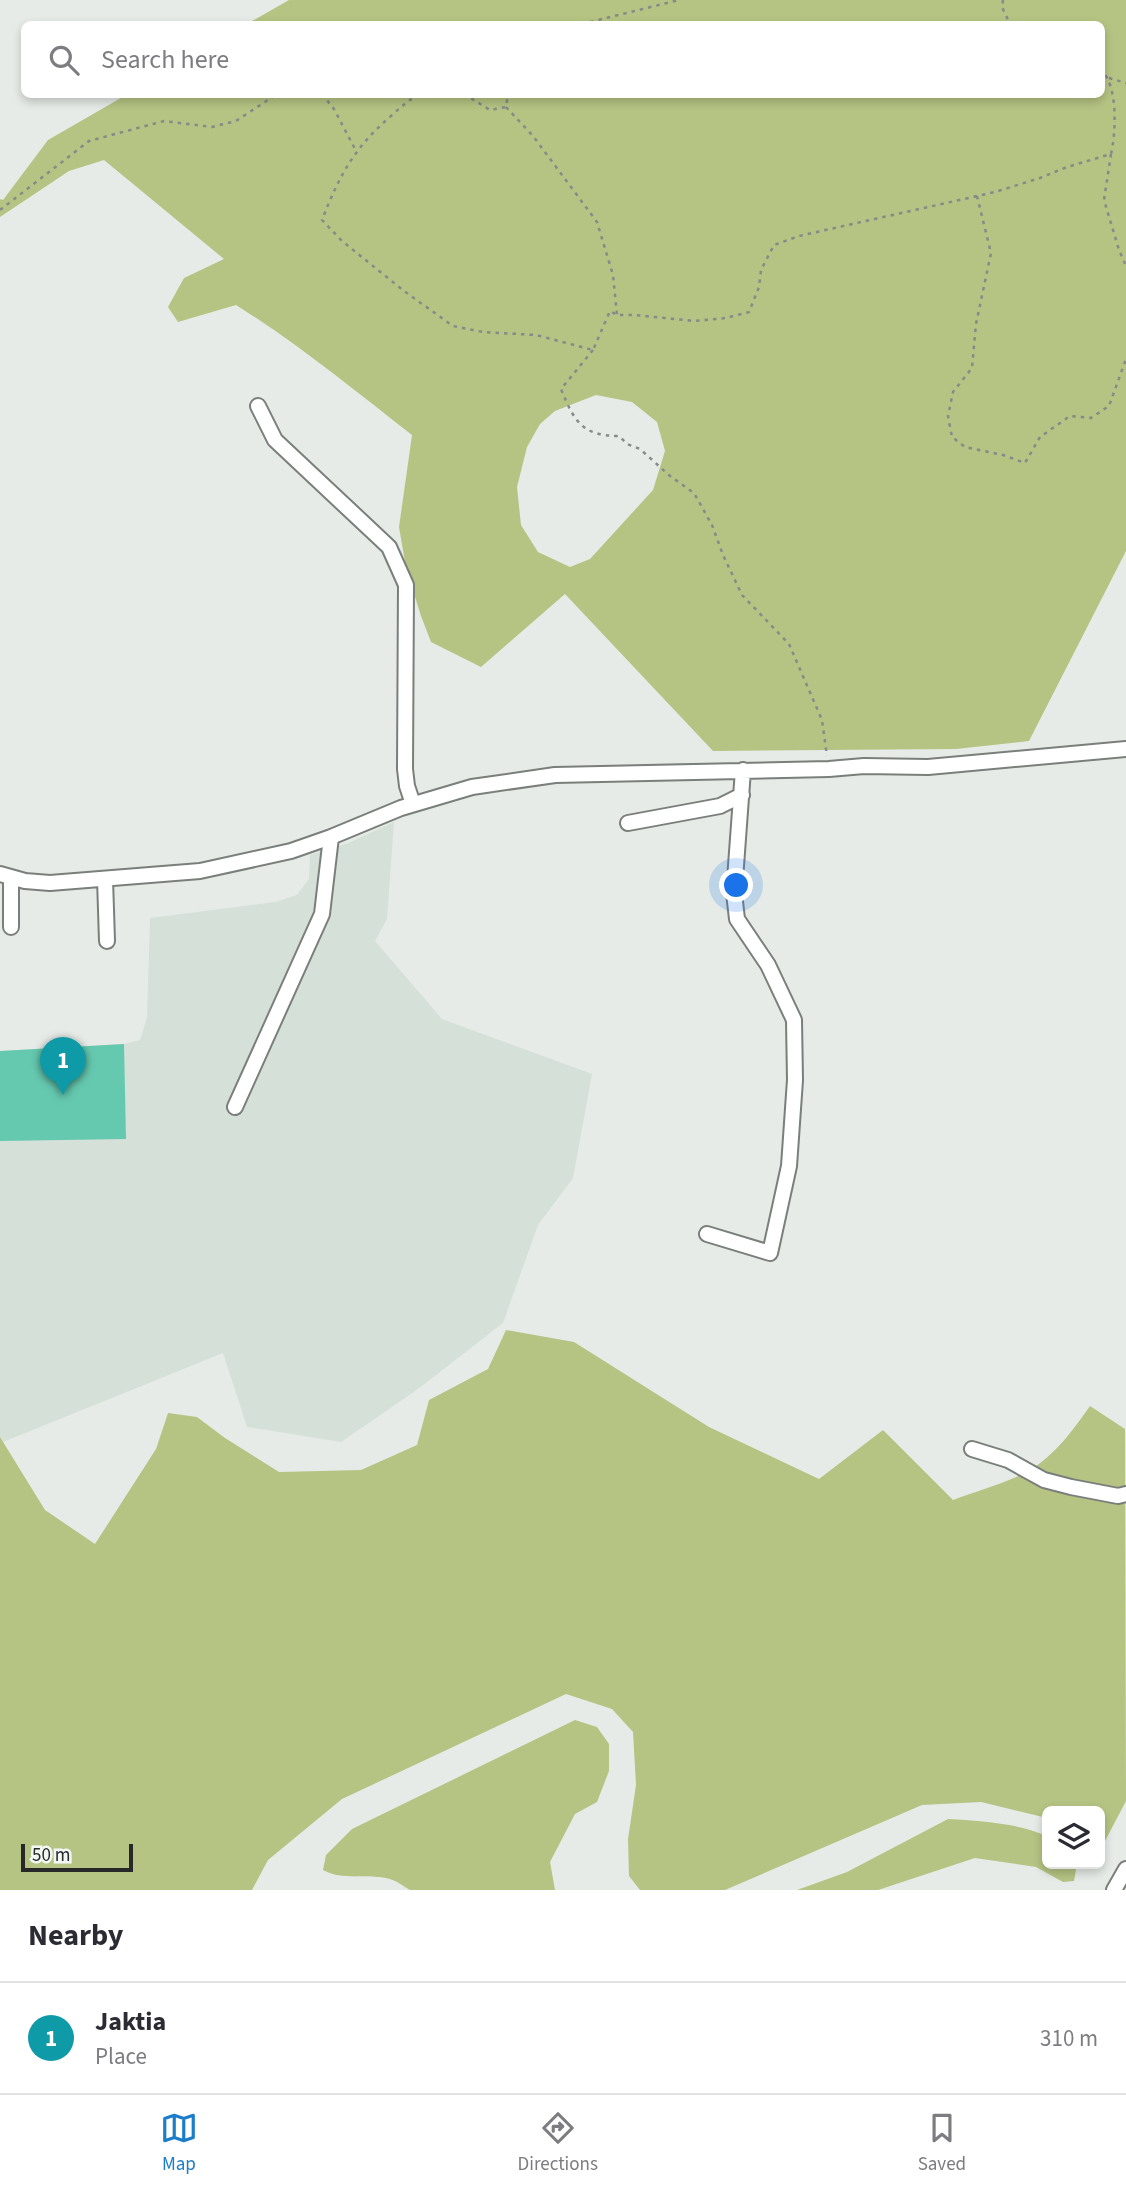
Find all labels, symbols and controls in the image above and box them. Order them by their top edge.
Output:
search box [21,21,1105,98]
icon: search [45,41,83,79]
text: Search here [101,41,229,78]
your location [719,868,753,902]
pin: 1 [40,1037,86,1095]
map controls [1042,1806,1105,1869]
button: layers [1042,1806,1105,1869]
scale bar [21,1841,133,1873]
text: 50 m [32,1842,70,1869]
text: Nearby [28,1914,123,1957]
text: Jaktia [95,2003,166,2040]
text: 1 [45,2022,57,2055]
text: 310 m [1040,2022,1098,2055]
text: Place [95,2040,147,2073]
tab: Map [160,2109,198,2178]
tab: Directions [518,2109,598,2178]
tab: Saved [918,2109,966,2178]

